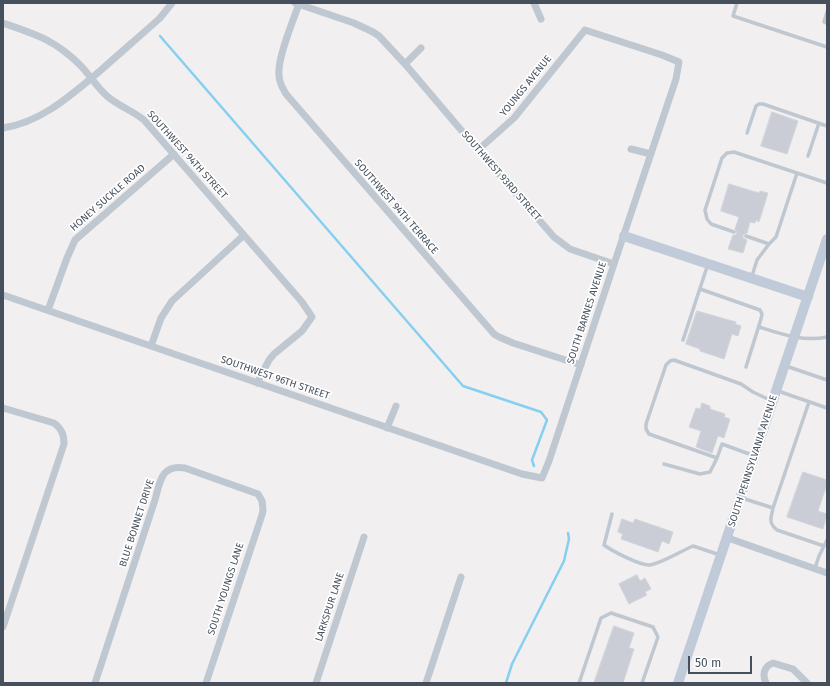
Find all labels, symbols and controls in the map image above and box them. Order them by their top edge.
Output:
street label: YOUNGS AVENUE [498,53,554,119]
street label: SOUTHWEST 94TH STREET [144,108,230,202]
street label: SOUTHWEST 93RD STREET [459,129,543,223]
street label: SOUTHWEST 94TH TERRACE [352,157,440,257]
street label: HONEY SUCKLE ROAD [68,162,148,234]
street label: SOUTH BARNES AVENUE [565,260,609,366]
street label: SOUTHWEST 96TH STREET [219,354,331,402]
street label: SOUTH PENNSYLVANIA AVENUE [726,394,780,528]
street label: BLUE BONNET DRIVE [117,478,157,568]
street label: SOUTH YOUNGS LANE [205,541,247,637]
street label: LARKSPUR LANE [313,571,347,643]
scale bar [690,648,754,674]
text: 50 m [695,656,721,670]

